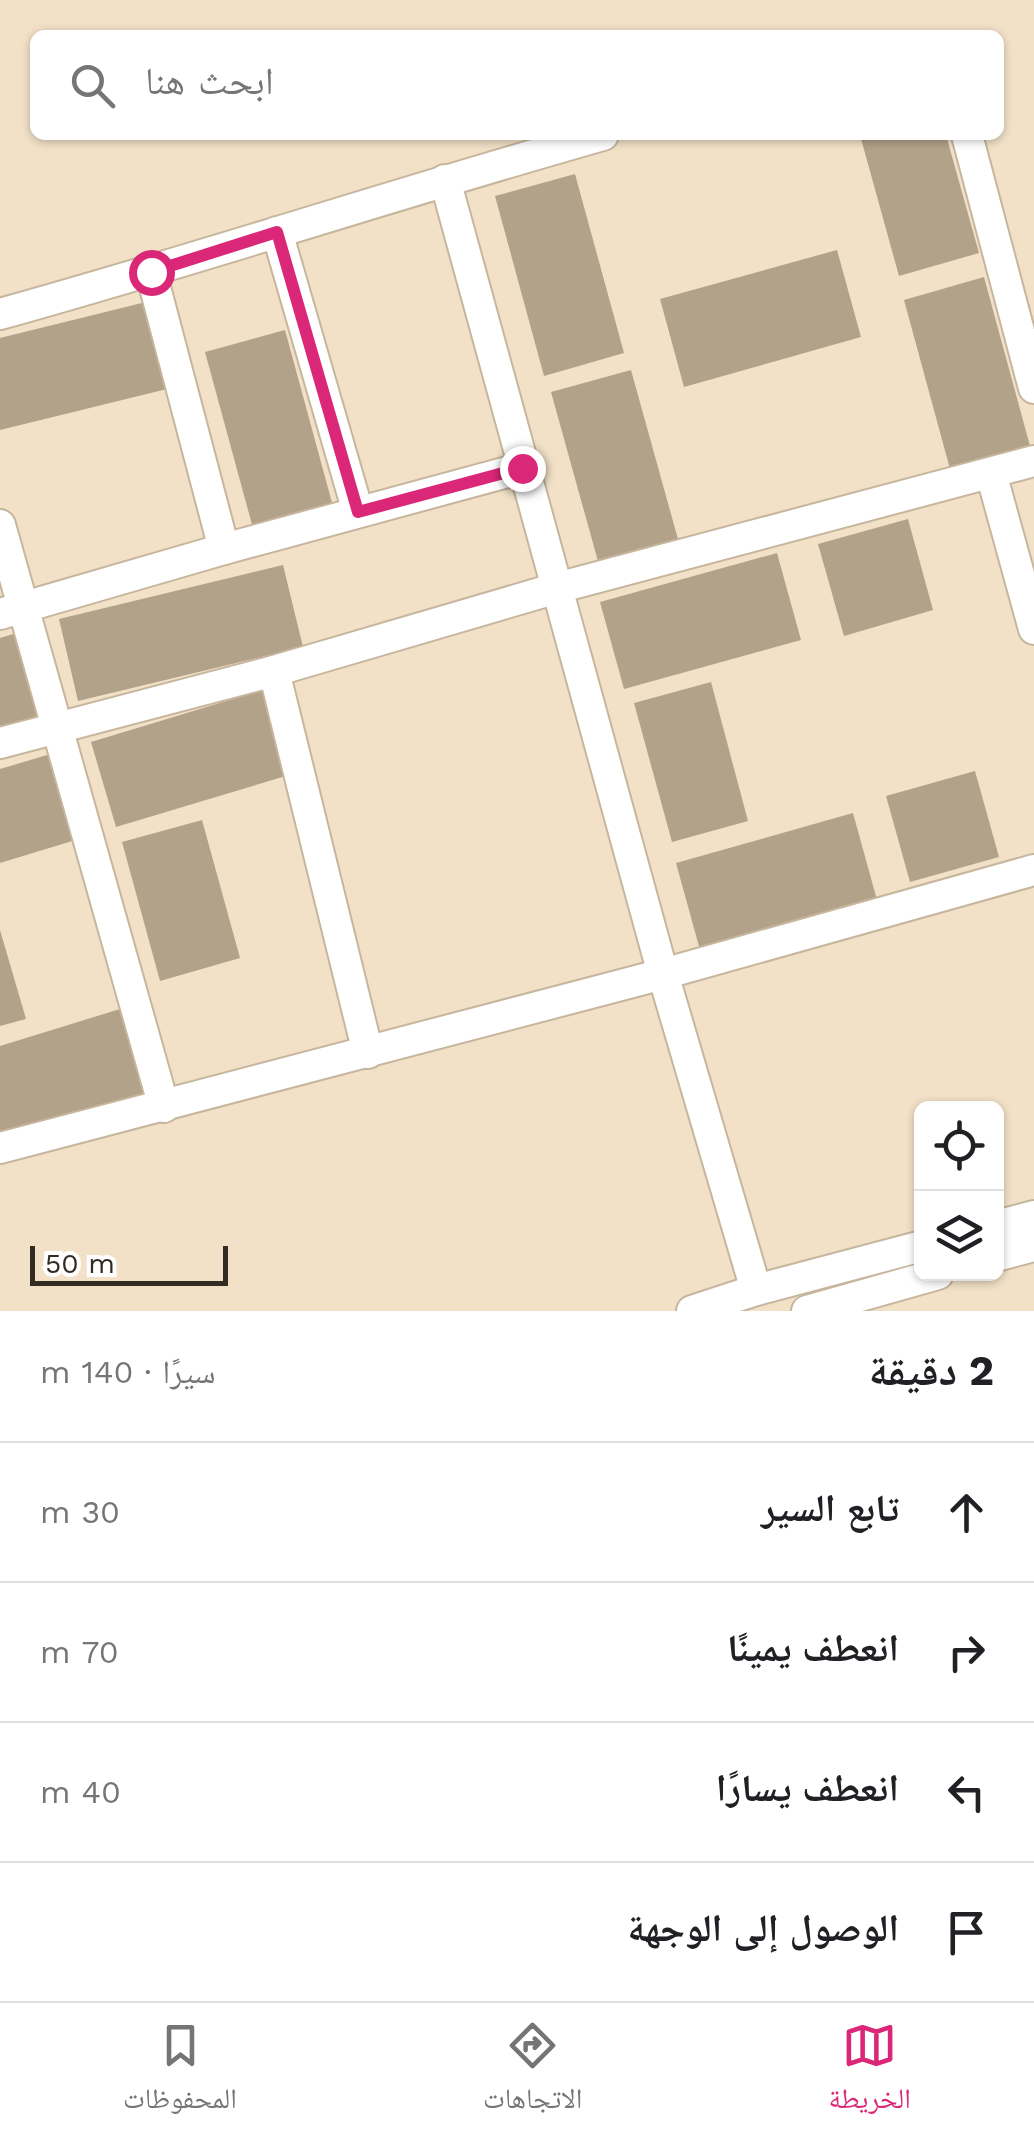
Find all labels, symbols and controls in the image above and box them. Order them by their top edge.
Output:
search box [30,30,1004,140]
icon: search [65,58,120,113]
text: ابحث هنا [145,59,274,103]
route start [129,250,175,296]
route end [500,446,546,492]
map controls [914,1101,1004,1281]
button: locate [914,1101,1004,1191]
button: layers [914,1191,1004,1281]
scale bar [30,1241,228,1286]
text: 50 m [45,1247,115,1280]
text: 2 دقيقة [869,1346,994,1395]
text: سيرًا · 140 m [40,1353,216,1391]
icon: ahead [939,1485,994,1540]
text: تابع السير [761,1486,899,1530]
text: 30 m [40,1493,120,1531]
icon: right [939,1625,994,1680]
text: انعطف يمينًا [727,1626,899,1670]
text: 70 m [40,1633,119,1671]
icon: left [939,1765,994,1820]
text: انعطف يسارًا [716,1766,899,1810]
text: 40 m [40,1773,121,1811]
icon: arrive [939,1905,994,1960]
text: الوصول إلى الوجهة [627,1906,899,1950]
tab: المحفوظات [123,2018,237,2126]
tab: الاتجاهات [483,2018,582,2126]
tab: الخريطة [829,2018,911,2126]

